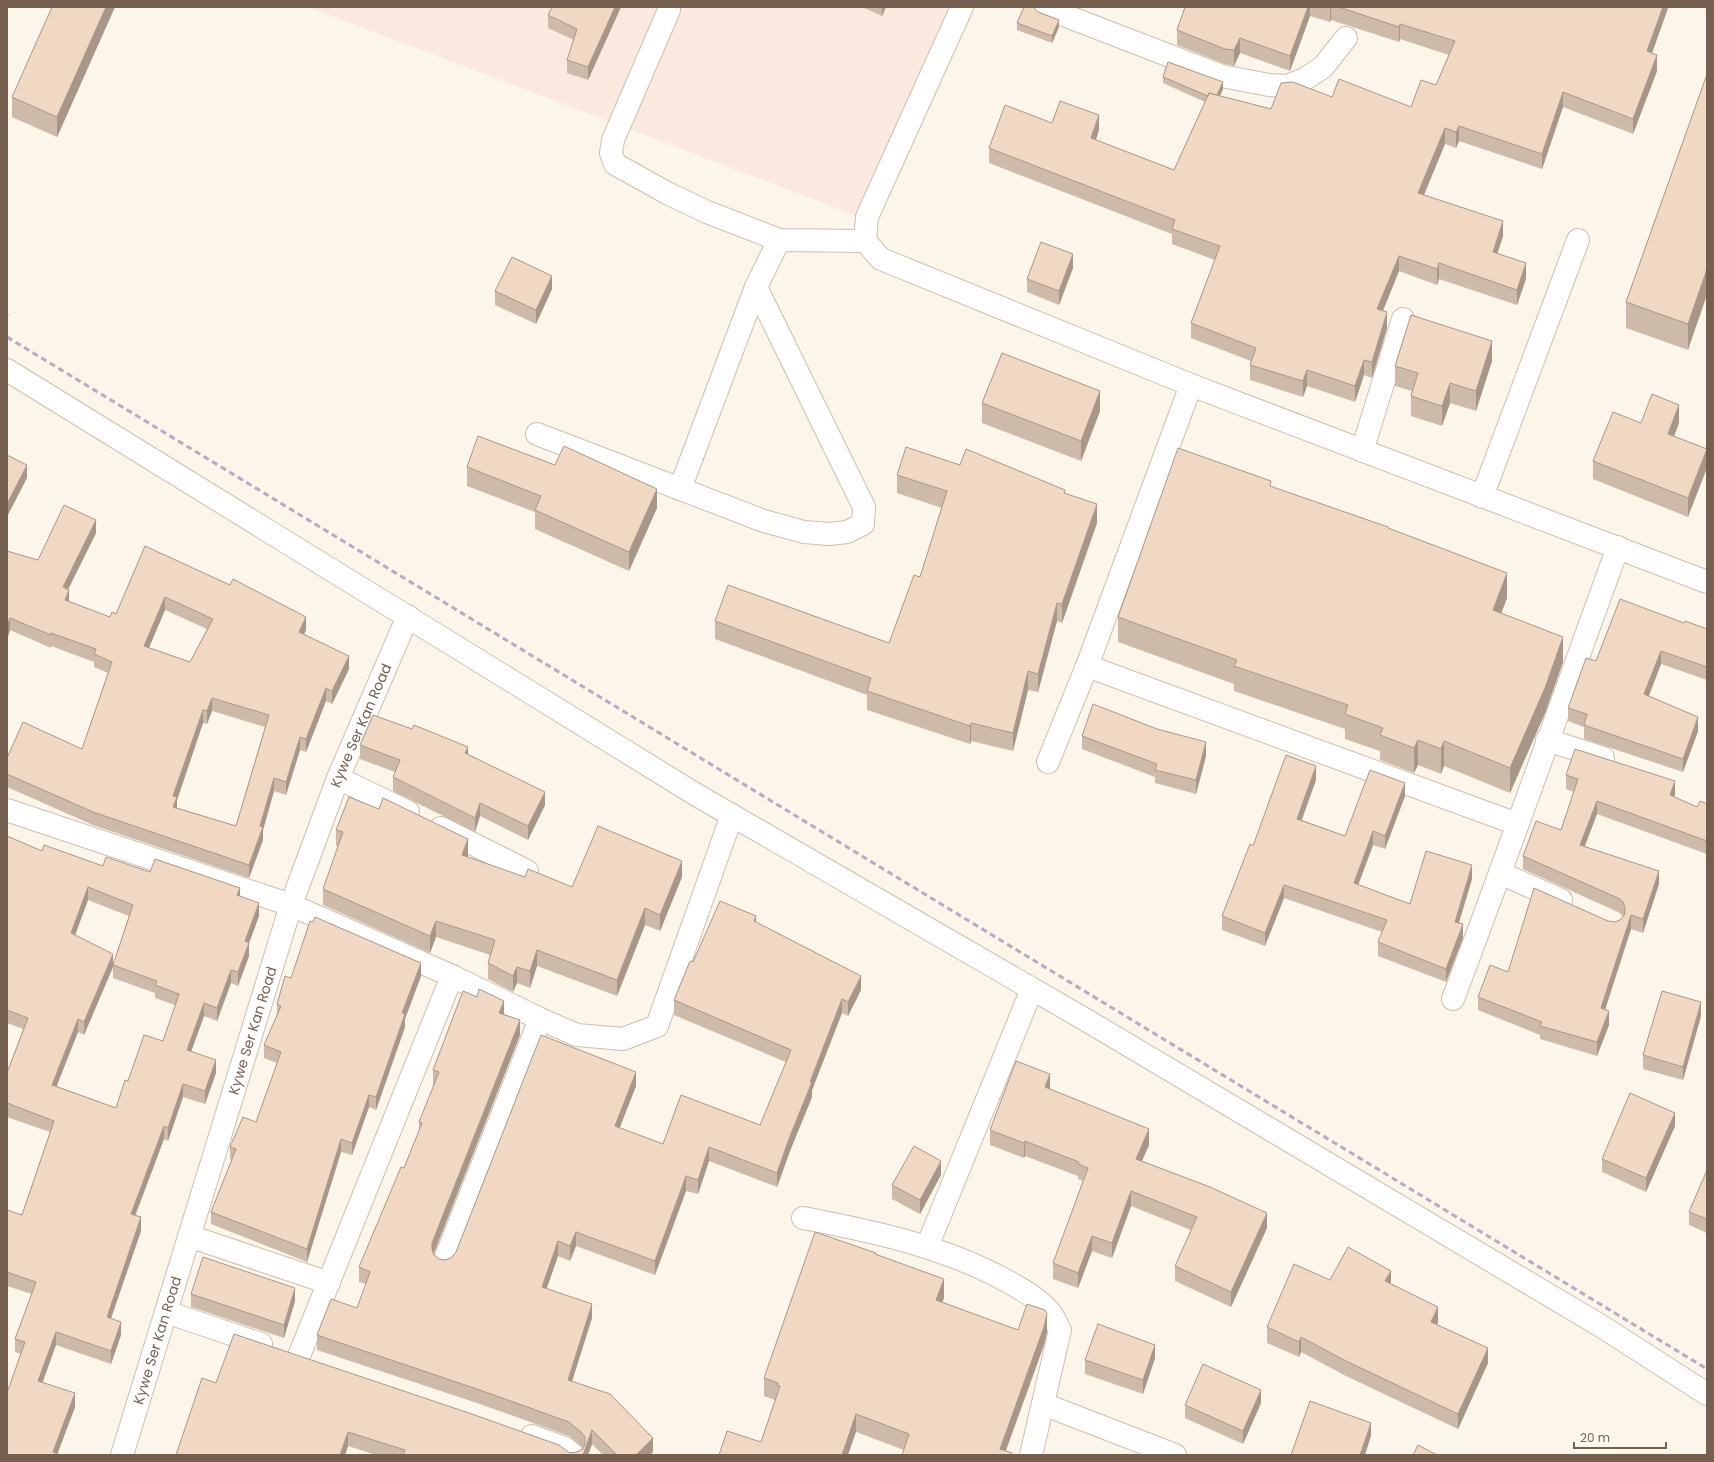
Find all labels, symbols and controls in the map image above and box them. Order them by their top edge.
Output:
street label: Kywe Ser Kan Road [325,660,396,790]
street label: Kywe Ser Kan Road [223,964,282,1097]
street label: Kywe Ser Kan Road [128,1274,186,1407]
scale bar [1574,1424,1666,1450]
text: 20 m [1580,1429,1610,1446]

